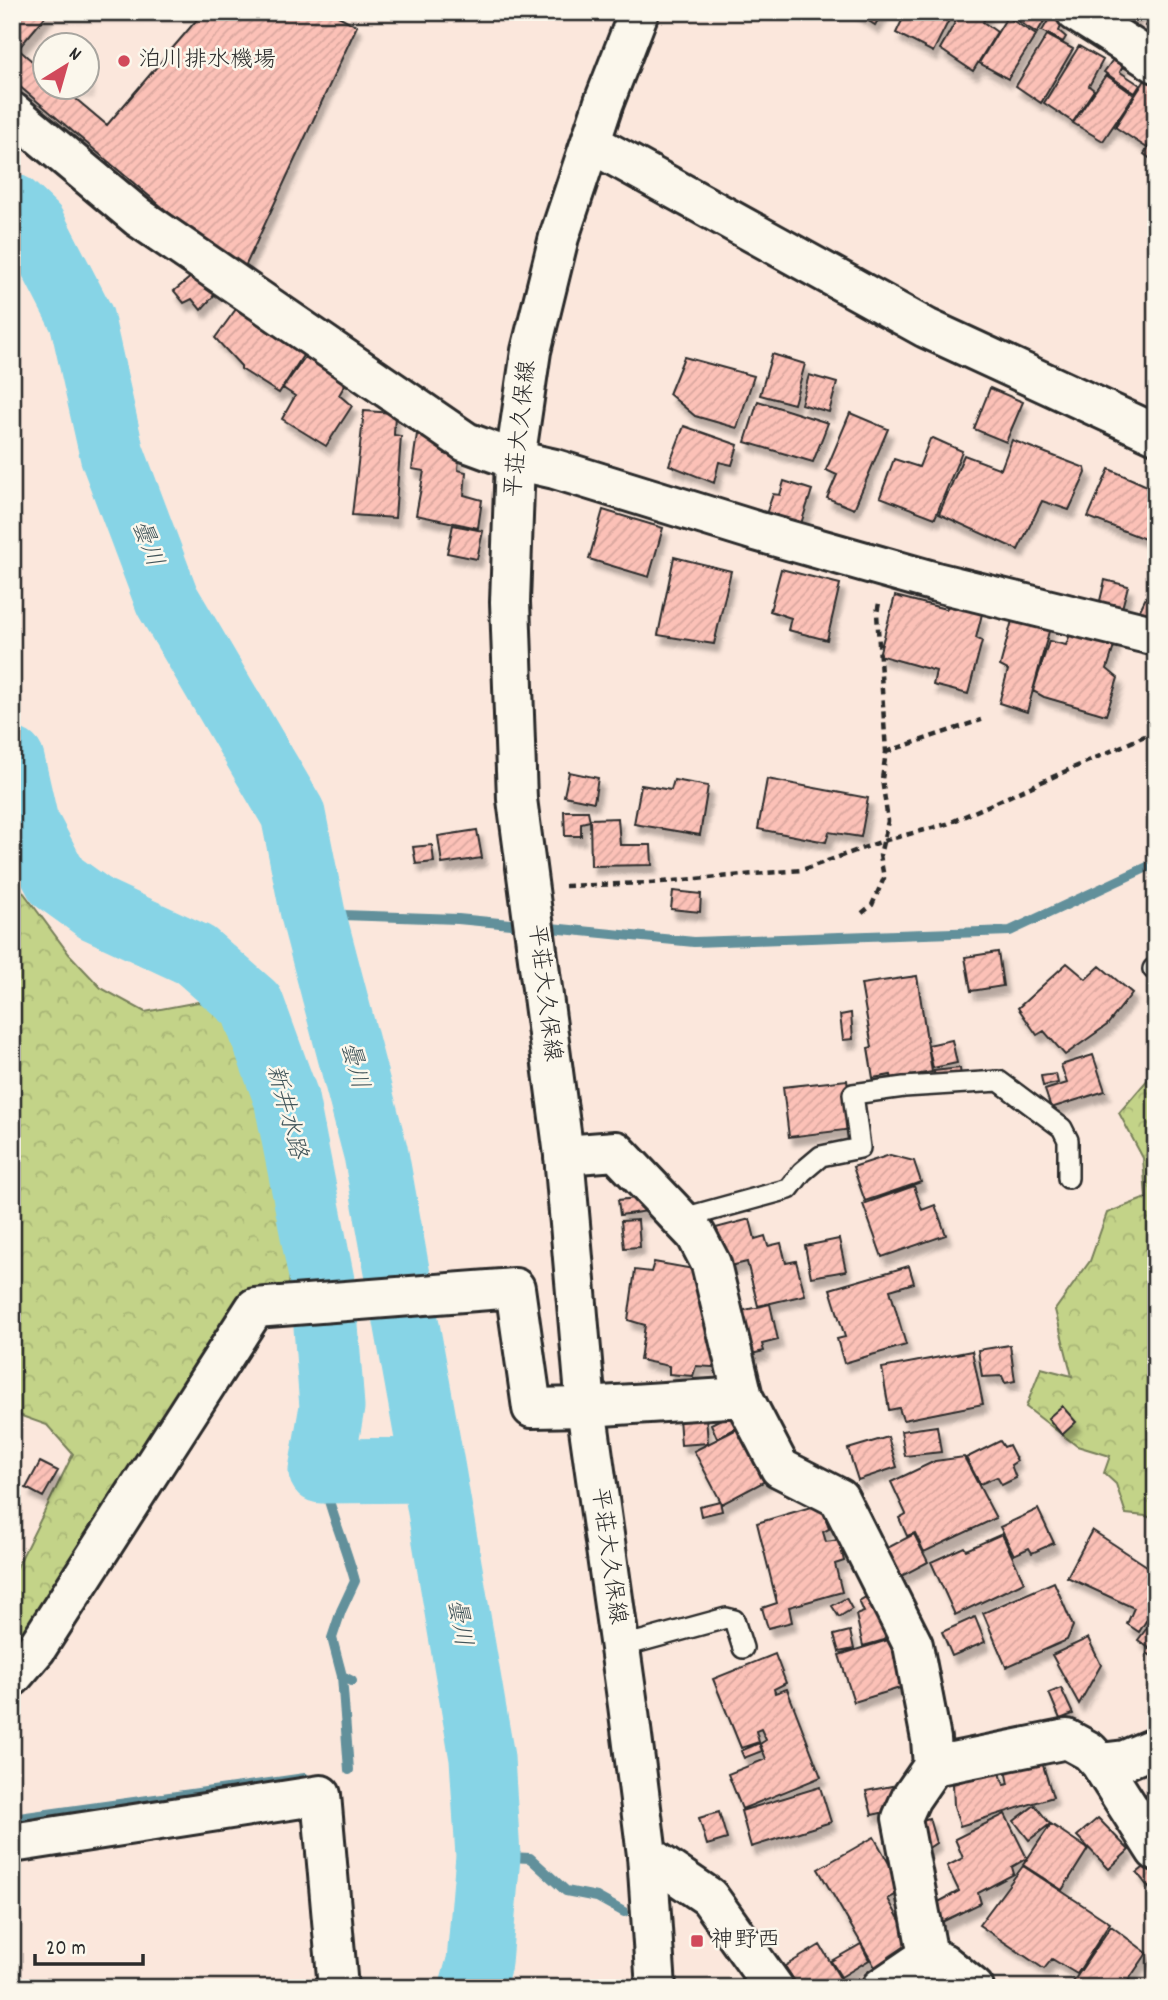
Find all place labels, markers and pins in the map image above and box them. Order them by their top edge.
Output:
place label: 泊川排水機場 [138,45,276,78]
marker: 泊川排水機場 [116,53,132,69]
place label: 神野西 [711,1925,780,1958]
marker: 神野西 [689,1933,705,1949]

